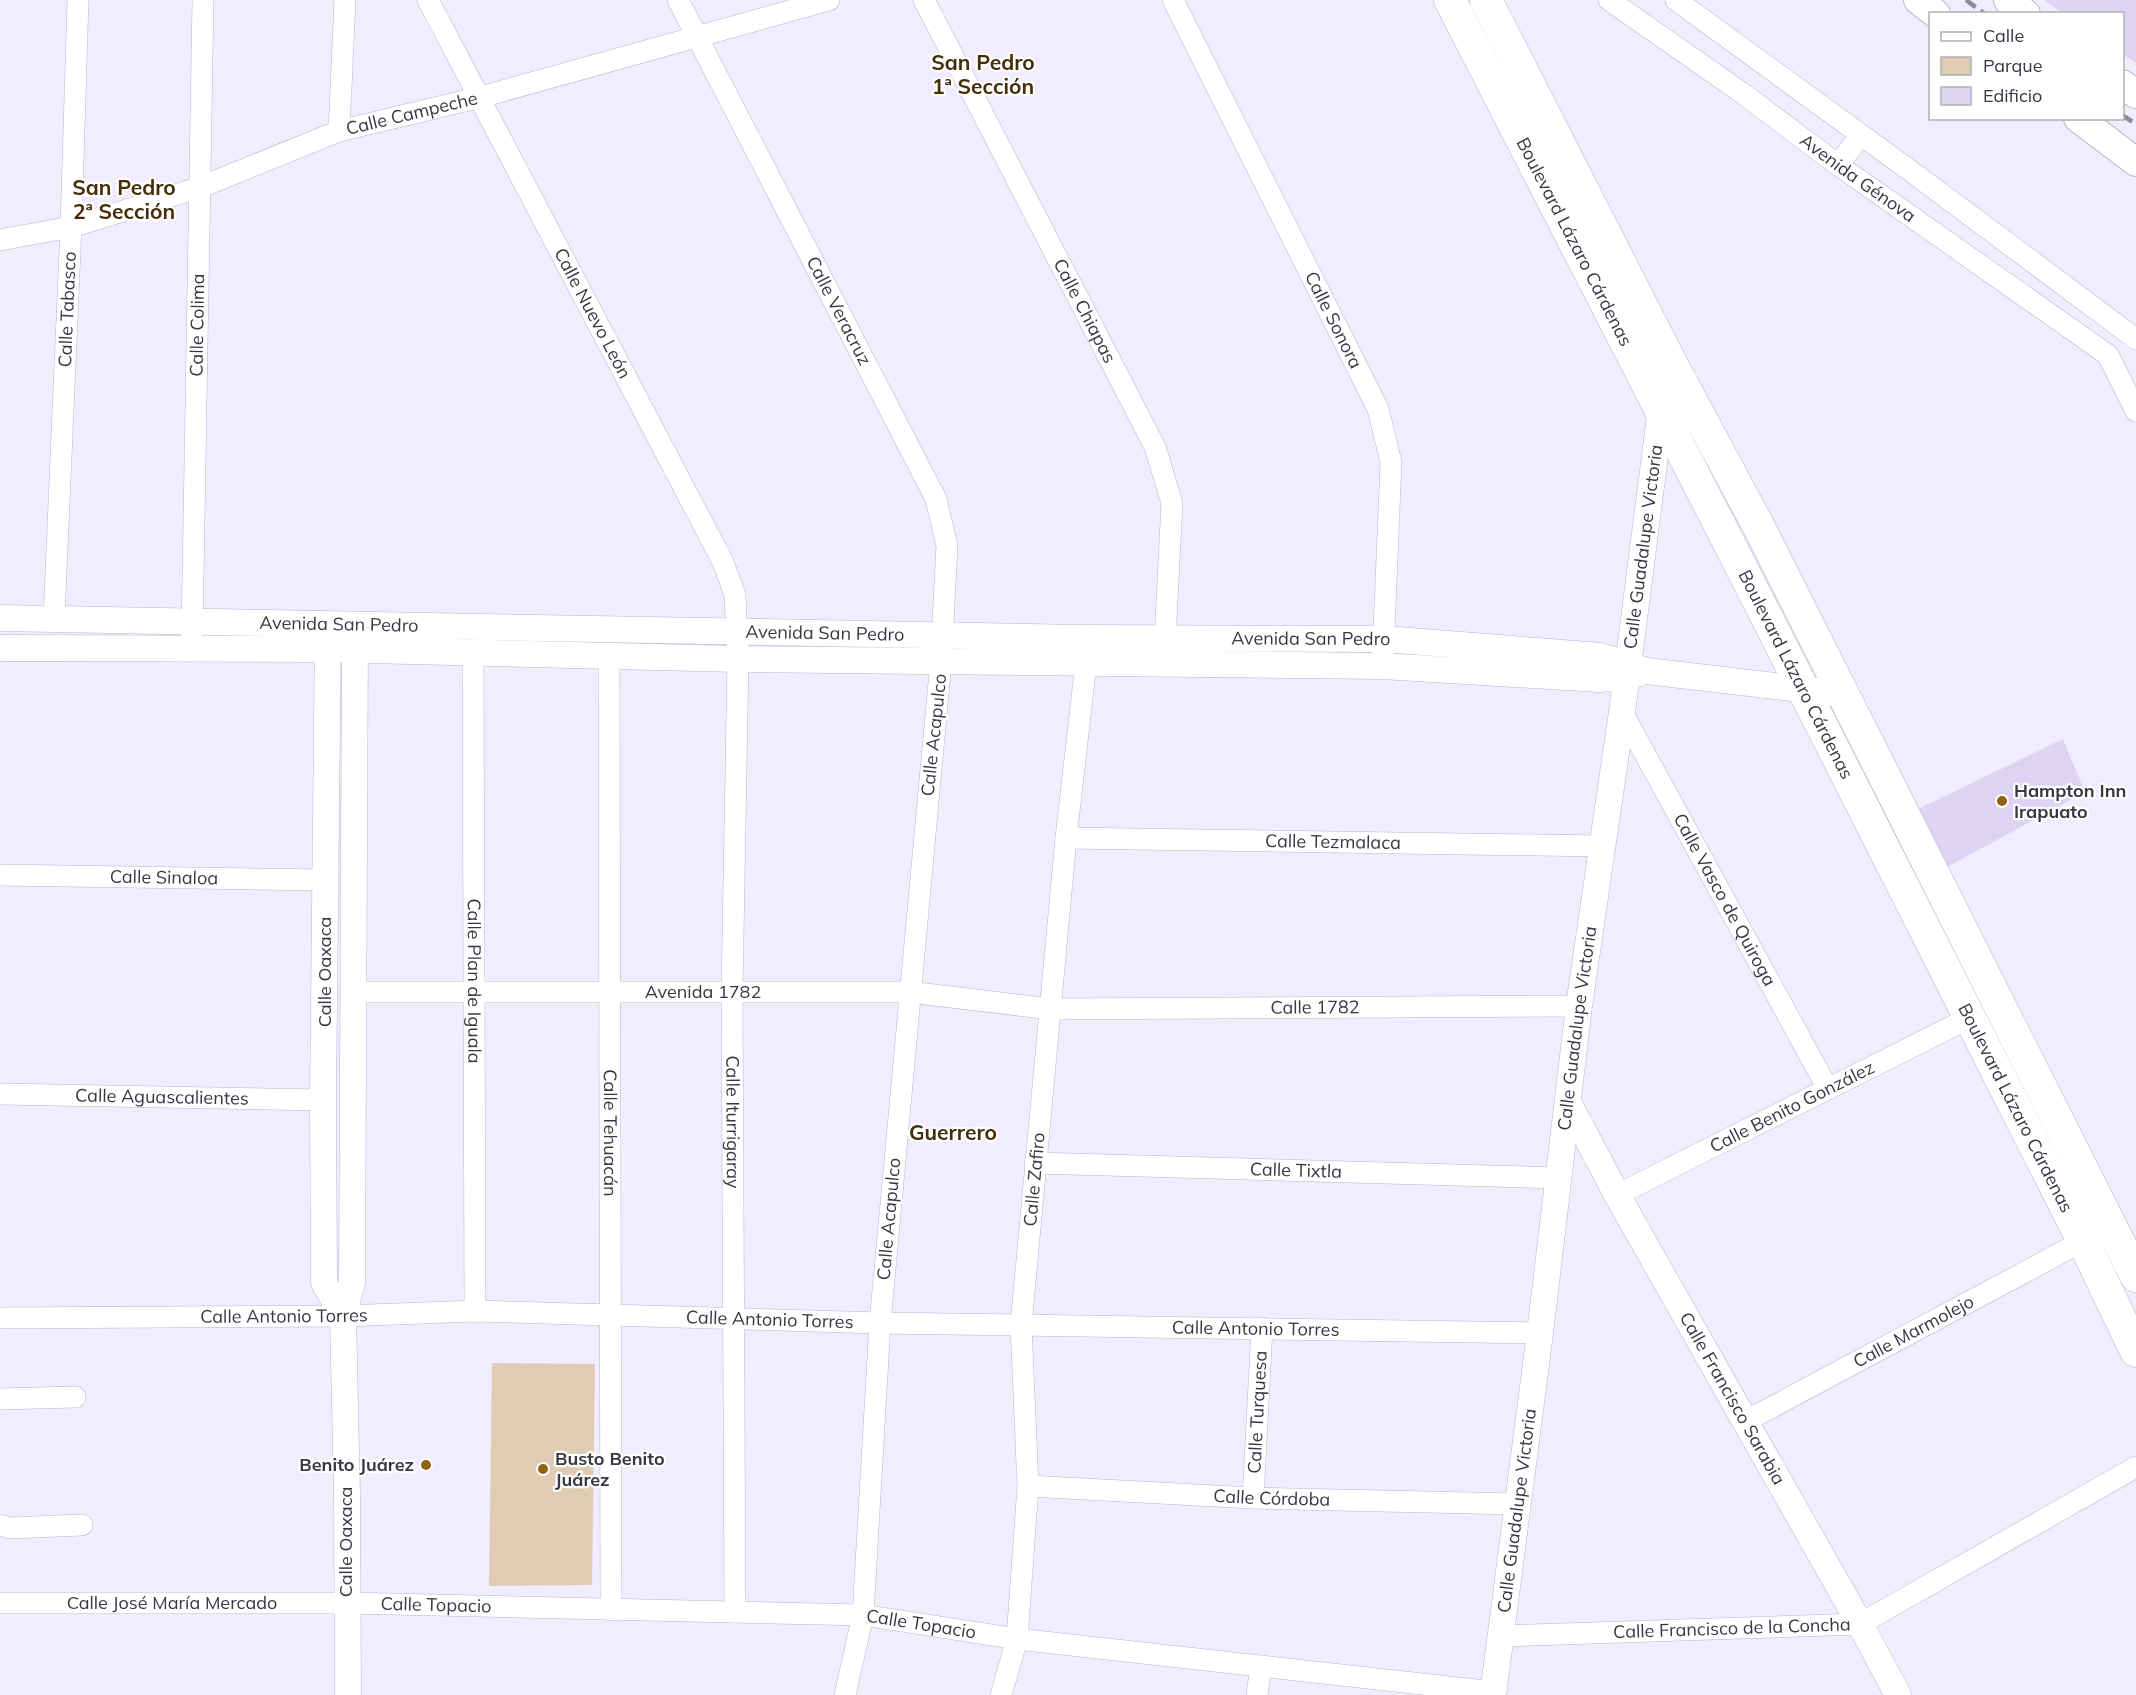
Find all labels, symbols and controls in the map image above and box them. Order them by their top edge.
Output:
legend [1929,12,2124,120]
text: Calle [1983,24,2024,47]
district label: San Pedro 1ª Sección [931,49,1035,99]
text: Parque [1983,54,2042,77]
text: Edificio [1983,84,2042,107]
street label: Calle Campeche [344,86,480,140]
street label: Avenida Génova [1796,128,1920,227]
street label: Boulevard Lázaro Cárdenas [1512,133,1638,350]
district label: San Pedro 2ª Sección [72,174,176,224]
street label: Calle Nuevo León [549,244,637,382]
street label: Calle Tabasco [53,251,81,368]
street label: Calle Veracruz [801,252,877,369]
street label: Calle Chiapas [1049,255,1122,367]
street label: Calle Sonora [1300,267,1368,372]
street label: Calle Colima [184,273,209,377]
street label: Calle Guadalupe Victoria [1618,443,1667,650]
street label: Boulevard Lázaro Cárdenas [1734,566,1859,783]
street label: Avenida San Pedro [259,611,419,637]
street label: Avenida San Pedro [745,620,905,646]
street label: Avenida San Pedro [1231,626,1391,650]
street label: Calle Acapulco [916,673,951,797]
place label: Hampton Inn Irapuato [2014,779,2126,823]
marker: Hampton Inn Irapuato [1995,794,2009,808]
street label: Calle Vasco de Quiroga [1669,809,1781,990]
street label: Calle Tezmalaca [1265,829,1401,854]
street label: Calle Sinaloa [110,865,218,889]
street label: Calle Plan de Iguala [463,898,486,1064]
street label: Calle Oaxaca [313,917,336,1027]
street label: Calle Guadalupe Victoria [1552,925,1602,1132]
street label: Avenida 1782 [645,980,761,1003]
street label: Calle 1782 [1270,995,1360,1019]
street label: Boulevard Lázaro Cárdenas [1953,999,2079,1216]
street label: Calle Iturrigaray [721,1055,745,1189]
street label: Calle Benito González [1706,1055,1878,1158]
street label: Calle Tehuacán [599,1069,622,1197]
street label: Calle Aguascalientes [75,1083,249,1110]
district label: Guerrero [909,1119,997,1145]
street label: Calle Zafiro [1018,1131,1050,1227]
street label: Calle Acapulco [872,1157,905,1281]
street label: Calle Tixtla [1250,1157,1342,1183]
street label: Calle Marmolejo [1849,1289,1978,1373]
street label: Calle Antonio Torres [200,1303,368,1328]
street label: Calle Antonio Torres [686,1305,854,1333]
street label: Calle Francisco Sarabia [1675,1308,1791,1489]
street label: Calle Antonio Torres [1172,1315,1340,1341]
street label: Calle Turquesa [1242,1350,1272,1474]
street label: Calle Guadalupe Victoria [1492,1407,1541,1614]
place label: Busto Benito Juárez [555,1447,665,1491]
place label: Benito Juárez [299,1453,414,1476]
marker: Benito Juárez [419,1458,433,1472]
marker: Busto Benito Juárez [536,1462,550,1476]
street label: Calle Córdoba [1213,1484,1330,1511]
street label: Calle Oaxaca [334,1487,357,1597]
street label: Calle José María Mercado [67,1591,277,1614]
street label: Calle Topacio [380,1592,492,1617]
street label: Calle Topacio [865,1604,978,1643]
street label: Calle Francisco de la Concha [1613,1612,1851,1643]

